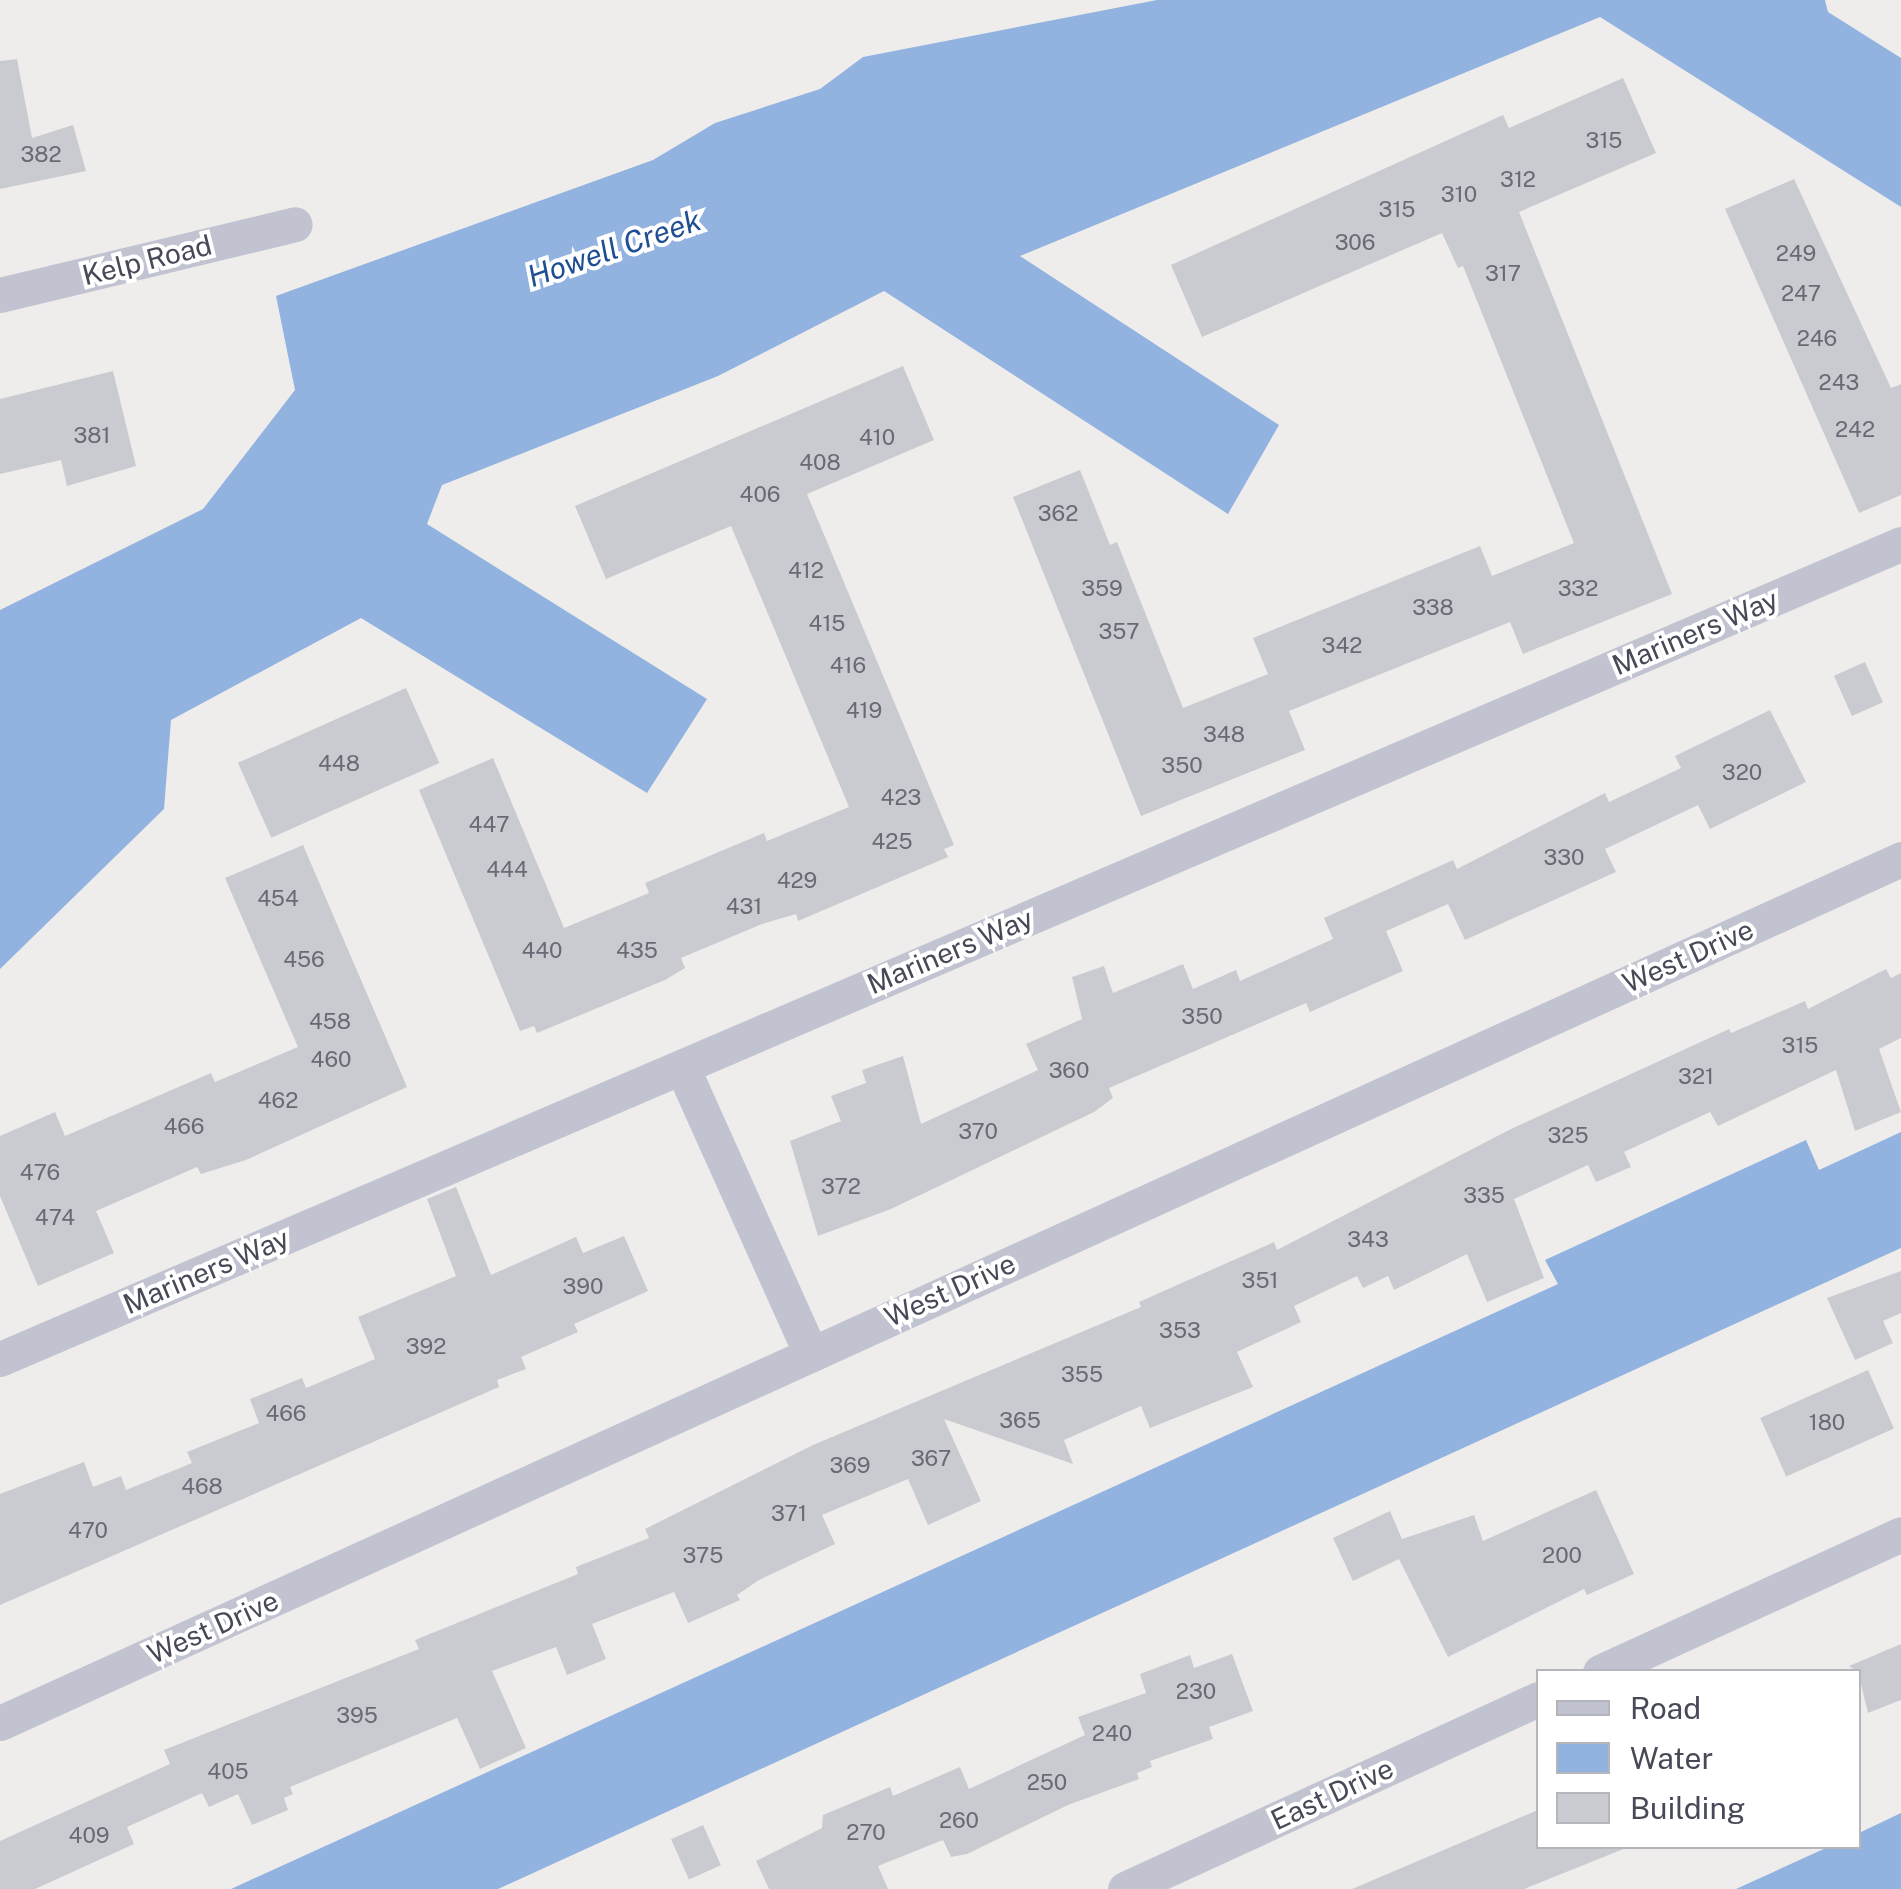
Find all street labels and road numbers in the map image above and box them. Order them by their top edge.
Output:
street label: Kelp Road [79,228,215,292]
street label: Mariners Way [1607,582,1783,682]
street label: Mariners Way [862,901,1038,1001]
street label: West Drive [1617,912,1759,1000]
street label: Mariners Way [118,1221,294,1321]
street label: West Drive [879,1246,1021,1334]
street label: West Drive [142,1583,284,1671]
street label: East Drive [1266,1751,1398,1837]

